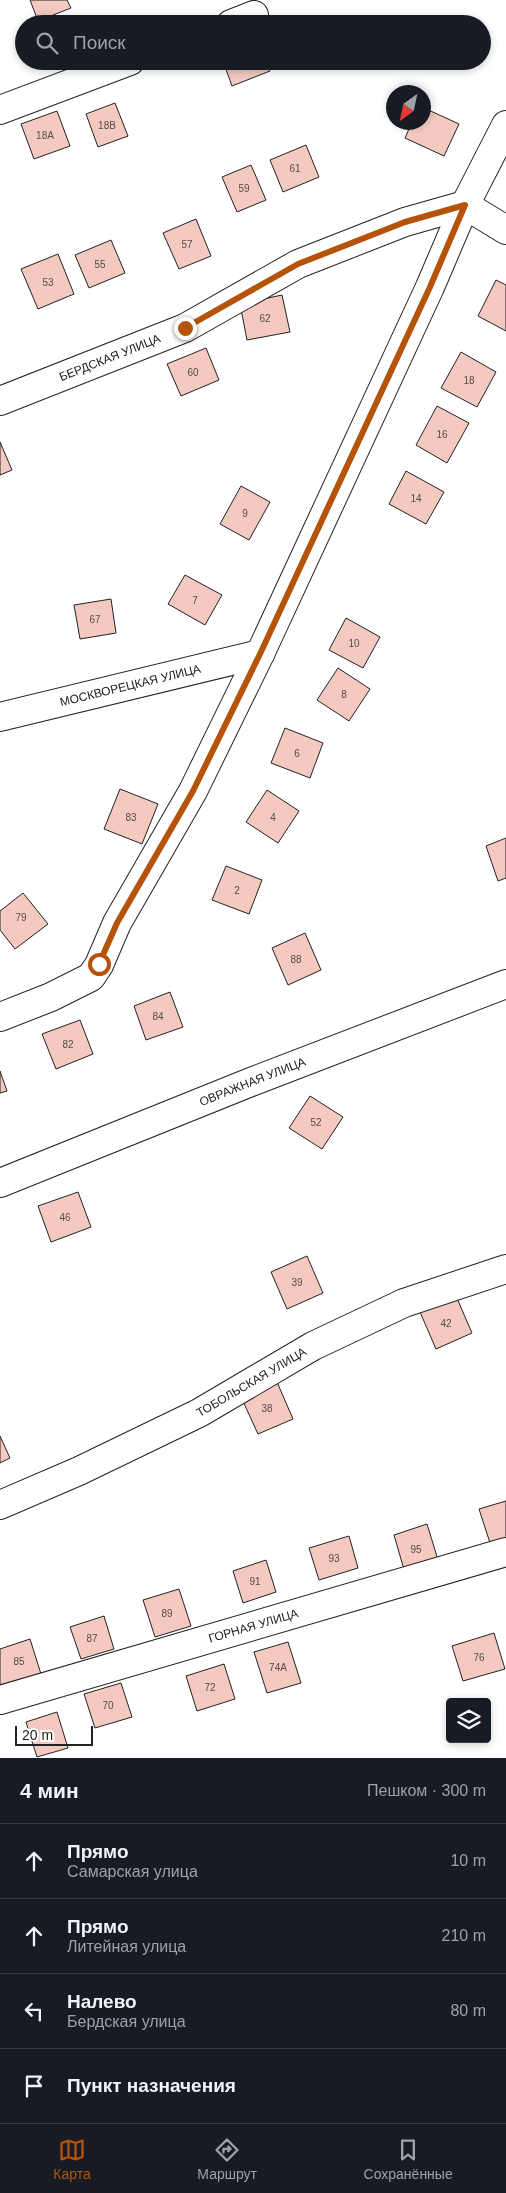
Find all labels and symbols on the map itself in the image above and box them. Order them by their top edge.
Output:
north arrow [386,85,431,130]
house number: 18В [98,120,116,131]
house number: 18А [36,130,54,141]
house number: 61 [289,163,301,174]
house number: 59 [238,183,250,194]
house number: 57 [181,239,193,250]
house number: 55 [94,259,106,270]
house number: 53 [42,277,54,288]
house number: 62 [259,313,271,324]
route end [174,317,197,340]
street label: БЕРДСКАЯ УЛИЦА [57,331,162,384]
house number: 60 [187,367,199,378]
house number: 18 [463,375,475,386]
house number: 16 [436,429,448,440]
house number: 14 [410,493,422,504]
house number: 9 [242,508,248,519]
house number: 7 [192,595,198,606]
house number: 67 [89,614,101,625]
house number: 10 [348,638,360,649]
street label: МОСКВОРЕЦКАЯ УЛИЦА [58,662,202,709]
house number: 8 [341,689,347,700]
house number: 6 [294,748,300,759]
house number: 83 [125,812,137,823]
house number: 4 [270,812,276,823]
house number: 2 [234,885,240,896]
house number: 79 [15,912,27,923]
route start [88,953,111,976]
house number: 88 [290,954,302,965]
house number: 84 [152,1011,164,1022]
house number: 82 [62,1039,74,1050]
street label: ОВРАЖНАЯ УЛИЦА [197,1055,308,1109]
house number: 52 [310,1117,322,1128]
house number: 46 [59,1212,71,1223]
house number: 39 [291,1277,303,1288]
house number: 42 [440,1318,452,1329]
street label: ТОБОЛЬСКАЯ УЛИЦА [194,1345,309,1420]
house number: 38 [261,1403,273,1414]
house number: 95 [410,1544,422,1555]
house number: 93 [328,1553,340,1564]
house number: 91 [249,1576,261,1587]
street label: ГОРНАЯ УЛИЦА [207,1606,300,1646]
house number: 89 [161,1608,173,1619]
house number: 87 [86,1633,98,1644]
house number: 76 [473,1652,485,1663]
house number: 85 [13,1656,25,1667]
house number: 74А [269,1662,287,1673]
house number: 72 [204,1682,216,1693]
house number: 70 [102,1700,114,1711]
scale bar [15,1723,92,1746]

